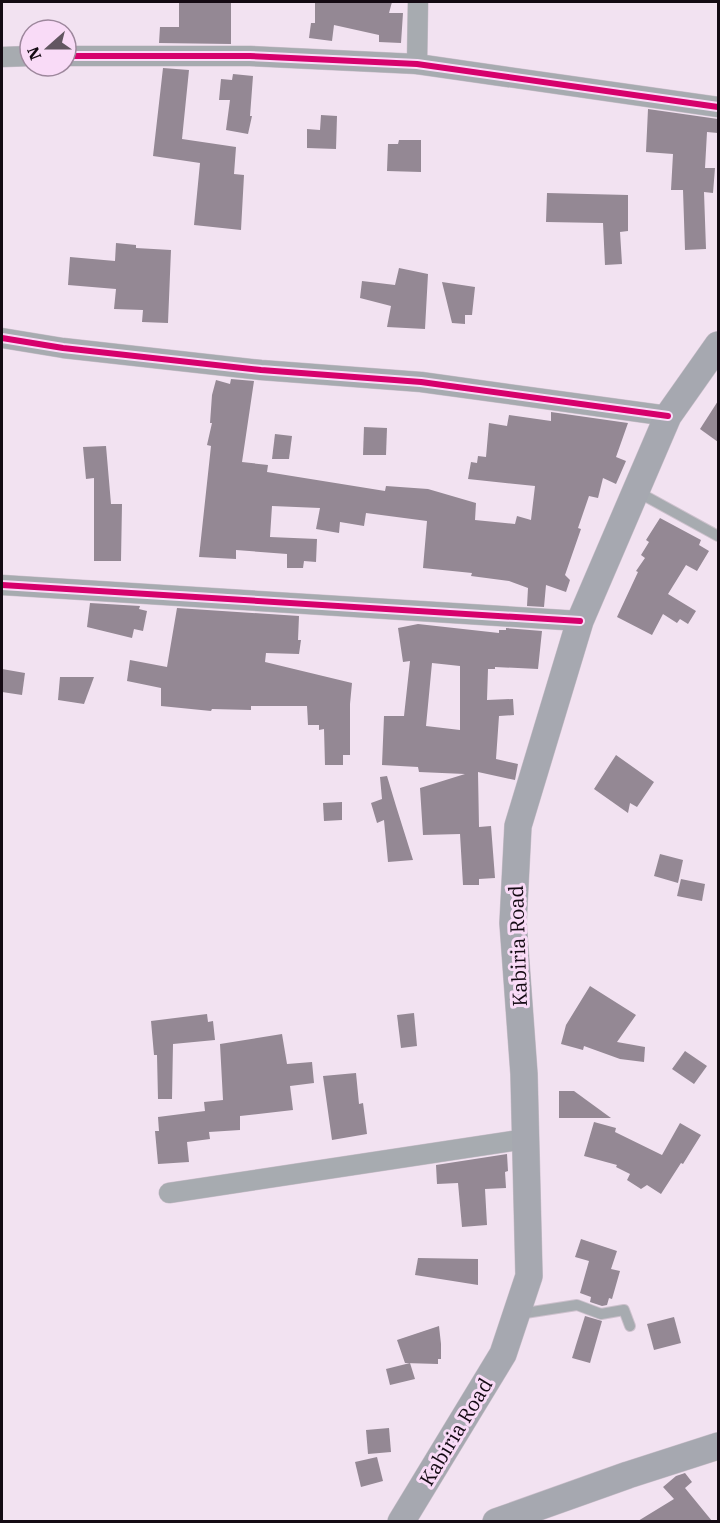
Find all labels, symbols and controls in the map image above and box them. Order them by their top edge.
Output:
north arrow [18,18,78,78]
text: N [22,44,46,63]
street label: Kabiria Road [502,885,533,1007]
street label: Kabiria Road [413,1373,498,1491]

